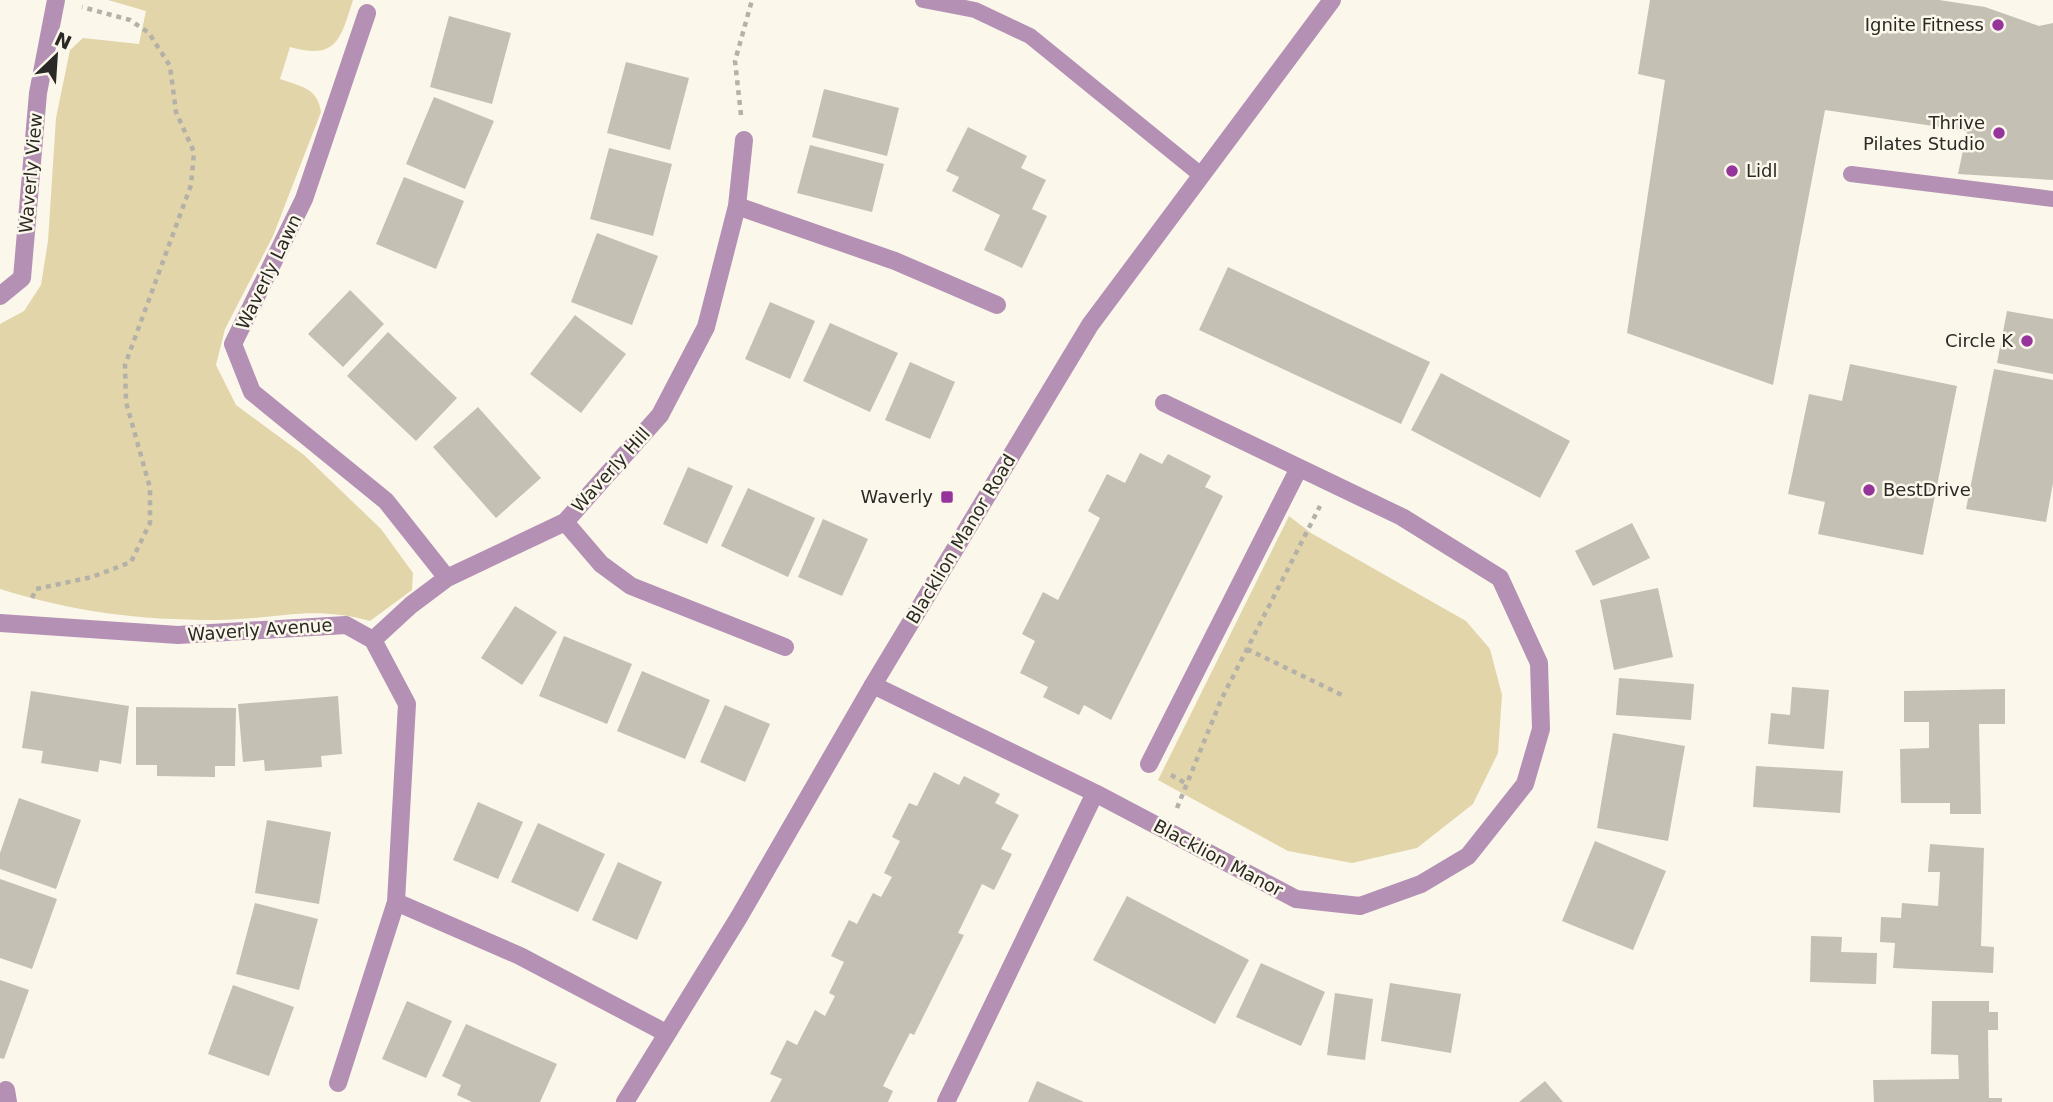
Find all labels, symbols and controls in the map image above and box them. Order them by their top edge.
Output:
place label: Ignite Fitness [1865,14,1984,35]
marker: Ignite Fitness [1990,17,2006,33]
north arrow [21,21,91,91]
text: N [51,27,75,54]
street label: Waverly View [15,112,46,234]
place label: Thrive Pilates Studio [1863,112,1985,154]
marker: Thrive Pilates Studio [1991,125,2007,141]
place label: Lidl [1746,160,1777,181]
marker: Lidl [1724,163,1740,179]
street label: Waverly Lawn [232,211,305,333]
place label: Circle K [1945,330,2014,351]
marker: Circle K [2019,333,2035,349]
street label: Waverly Hill [567,423,654,516]
street label: Blacklion Manor Road [902,450,1020,627]
place label: BestDrive [1883,479,1971,500]
marker: BestDrive [1861,482,1877,498]
place label: Waverly [861,486,933,507]
marker: Waverly [939,489,955,505]
street label: Waverly Avenue [187,614,333,645]
street label: Blacklion Manor [1150,815,1287,901]

